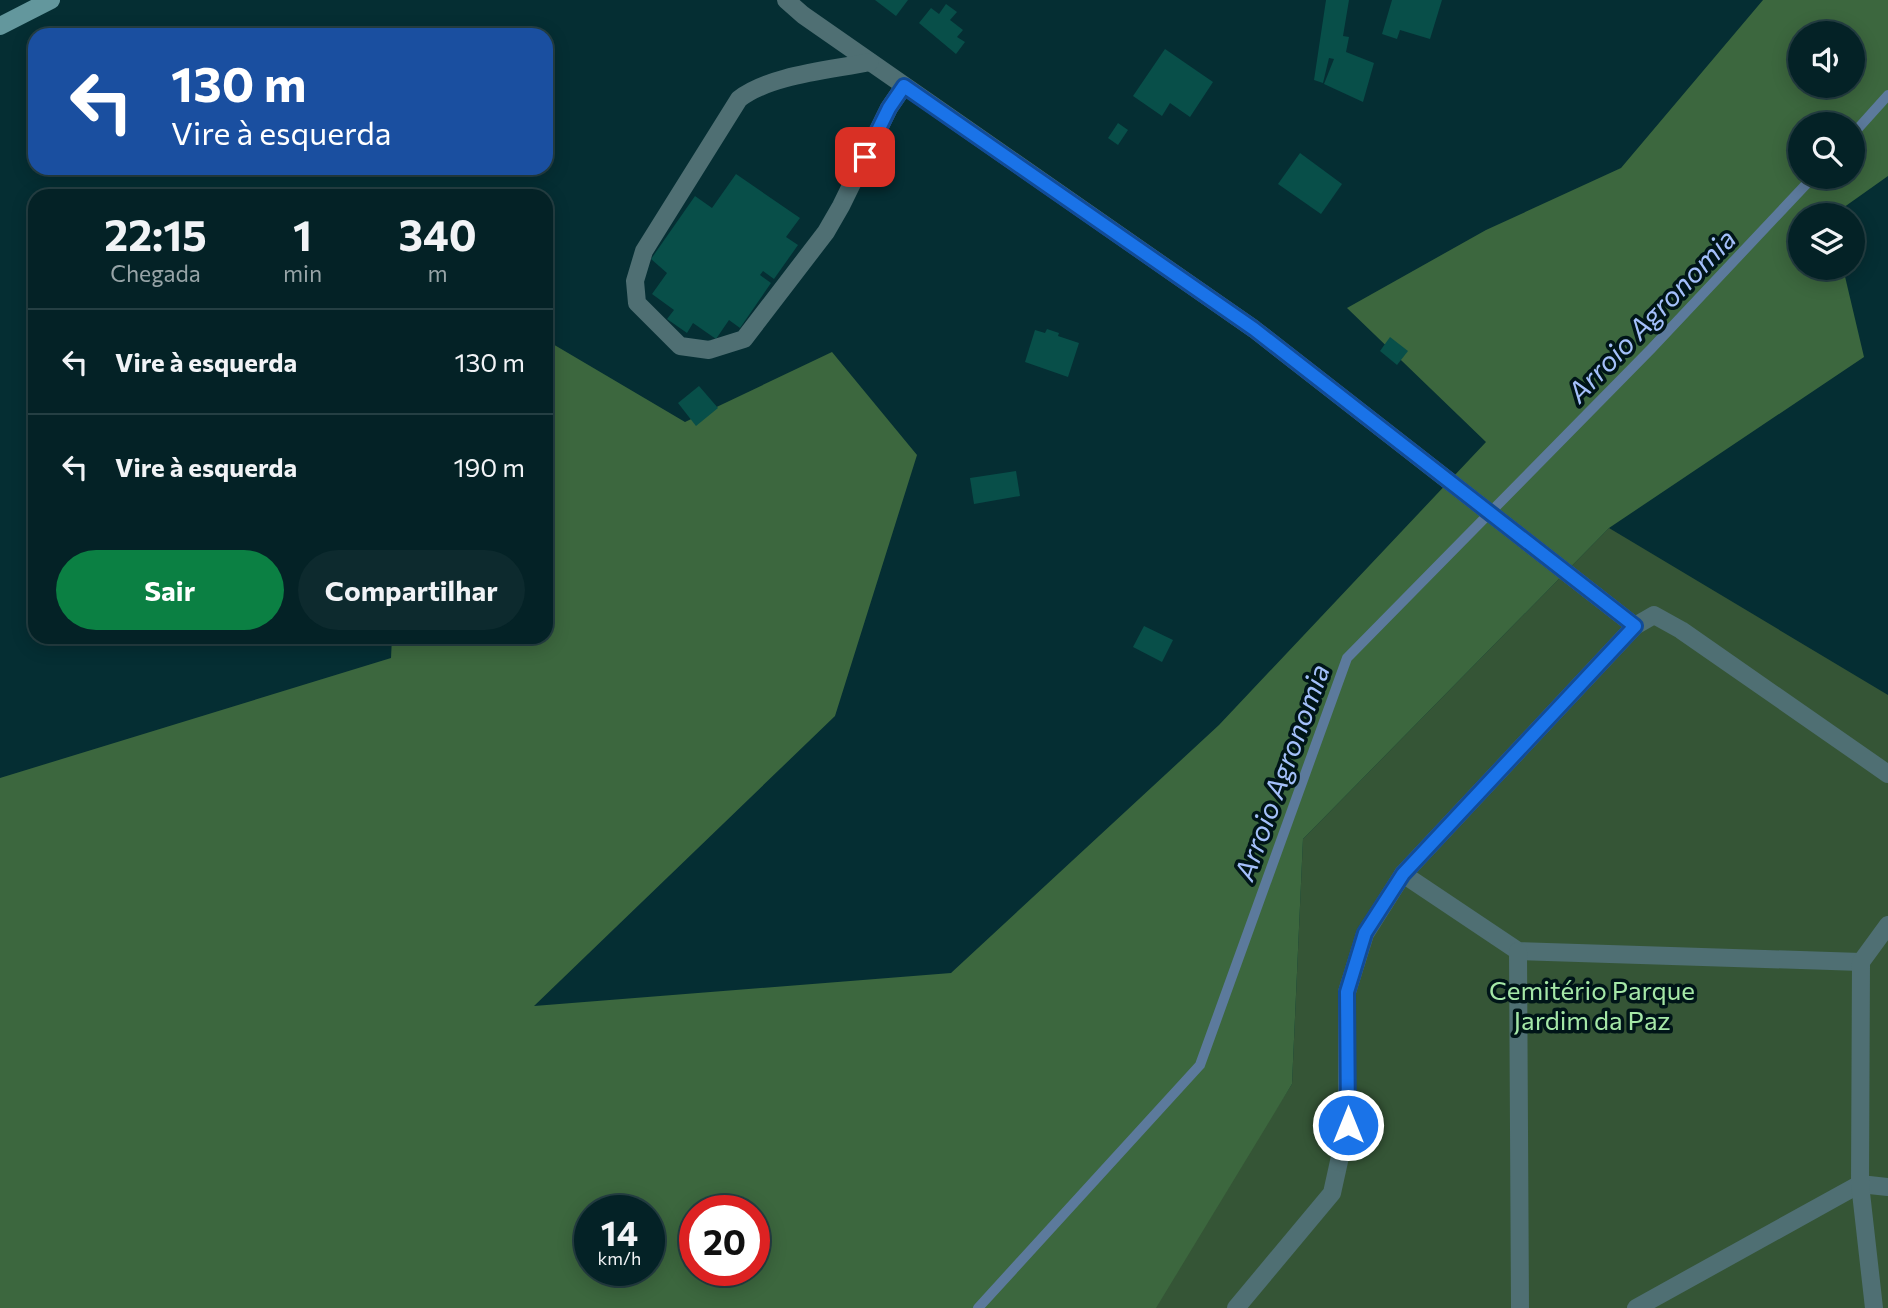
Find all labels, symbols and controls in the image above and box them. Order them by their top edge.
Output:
map controls [1788,21,1865,280]
button: sound [1788,21,1865,98]
text: 130 m [171,52,306,112]
icon: left [56,56,147,147]
text: Vire à esquerda [171,112,392,152]
button: search [1788,112,1865,189]
pin [835,127,895,187]
icon: arrive [846,138,884,176]
button: layers [1788,203,1865,280]
text: 22:15 [104,208,207,260]
text: 1 [293,208,312,260]
text: 340 [399,208,477,260]
water label: Arroio Agronomia [1559,221,1742,409]
text: Chegada [110,259,201,287]
text: min [283,259,322,287]
text: m [428,259,448,287]
icon: left [56,343,94,381]
text: Vire à esquerda [115,346,297,377]
text: 130 m [454,346,525,377]
icon: left [56,448,94,486]
text: Vire à esquerda [115,451,297,482]
text: 190 m [453,451,525,482]
button: Sair [56,550,284,630]
button: Compartilhar [298,550,525,630]
water label: Arroio Agronomia [1226,659,1336,886]
park label: Cemitério Parque Jardim da Paz [1489,974,1695,1035]
position arrow [1311,1088,1385,1162]
speed limit sign: 20 [679,1195,770,1286]
text: 14 [601,1210,638,1253]
text: km/h [598,1247,641,1269]

